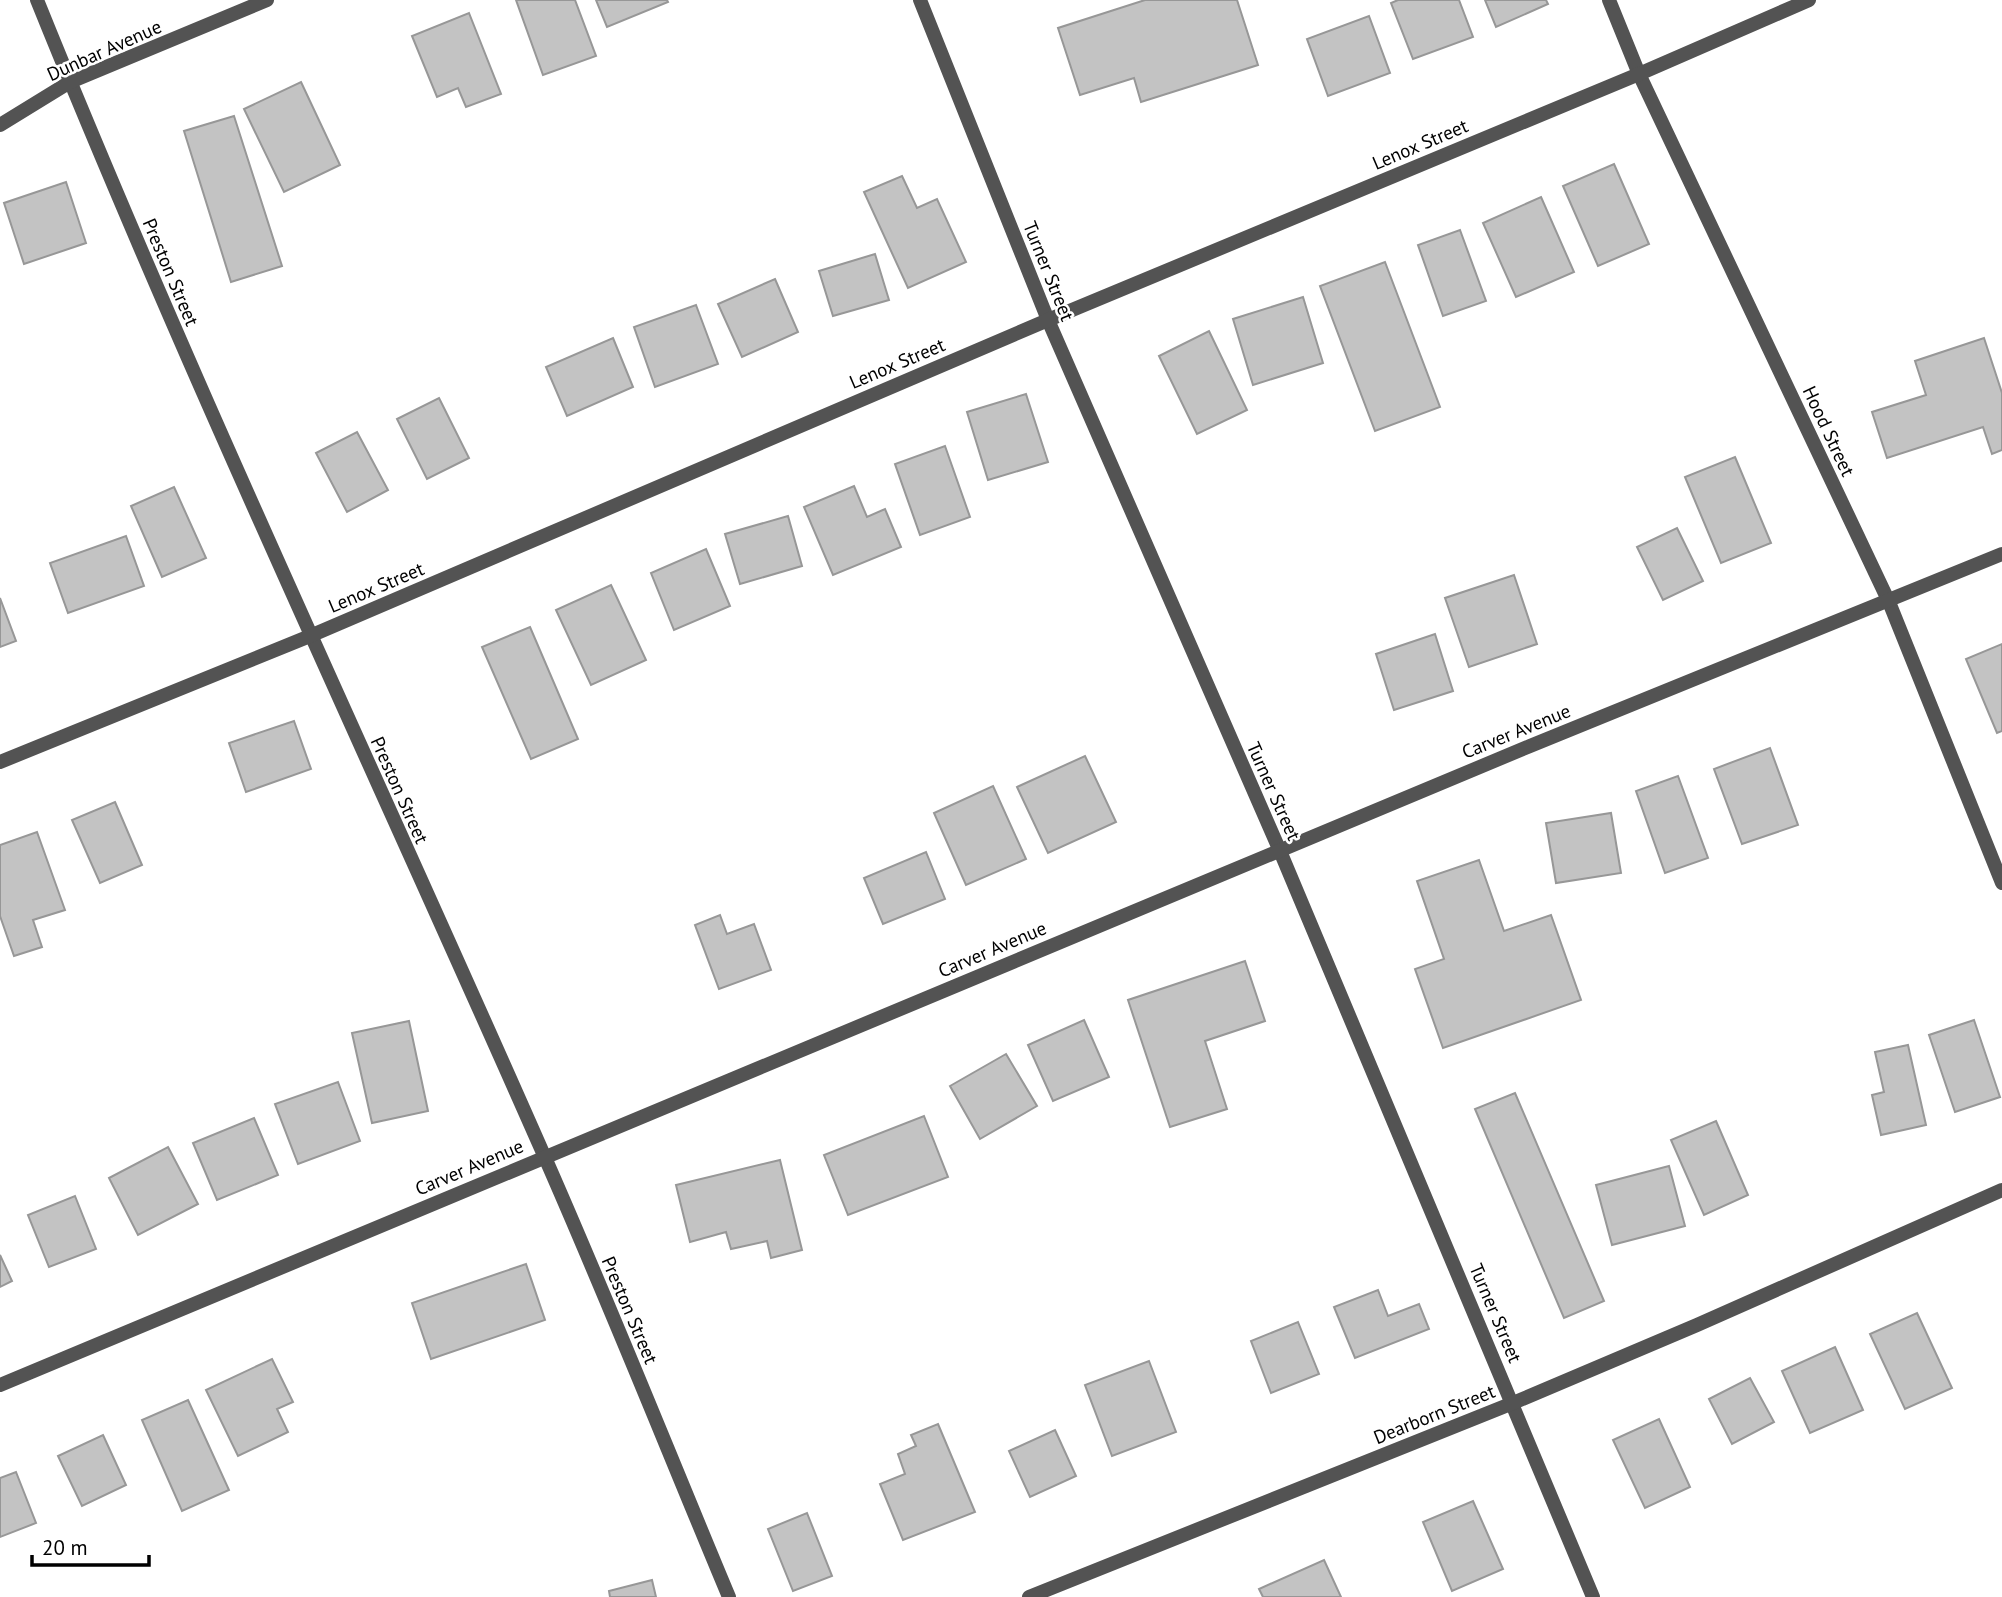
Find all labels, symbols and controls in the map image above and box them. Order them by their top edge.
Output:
street label: Dunbar Avenue [43,14,165,86]
street label: Lenox Street [1369,113,1472,175]
street label: Preston Street [138,215,205,330]
street label: Turner Street [1018,218,1080,325]
street label: Lenox Street [846,332,949,394]
street label: Hood Street [1798,382,1861,481]
street label: Lenox Street [325,556,428,618]
street label: Carver Avenue [1458,698,1574,764]
street label: Preston Street [366,733,434,848]
street label: Turner Street [1242,738,1307,845]
street label: Carver Avenue [934,915,1050,983]
street label: Carver Avenue [411,1133,527,1201]
street label: Preston Street [597,1253,664,1368]
street label: Turner Street [1464,1260,1528,1367]
street label: Dearborn Street [1370,1379,1499,1449]
scale bar [32,1524,149,1568]
text: 20 m [42,1534,88,1561]

